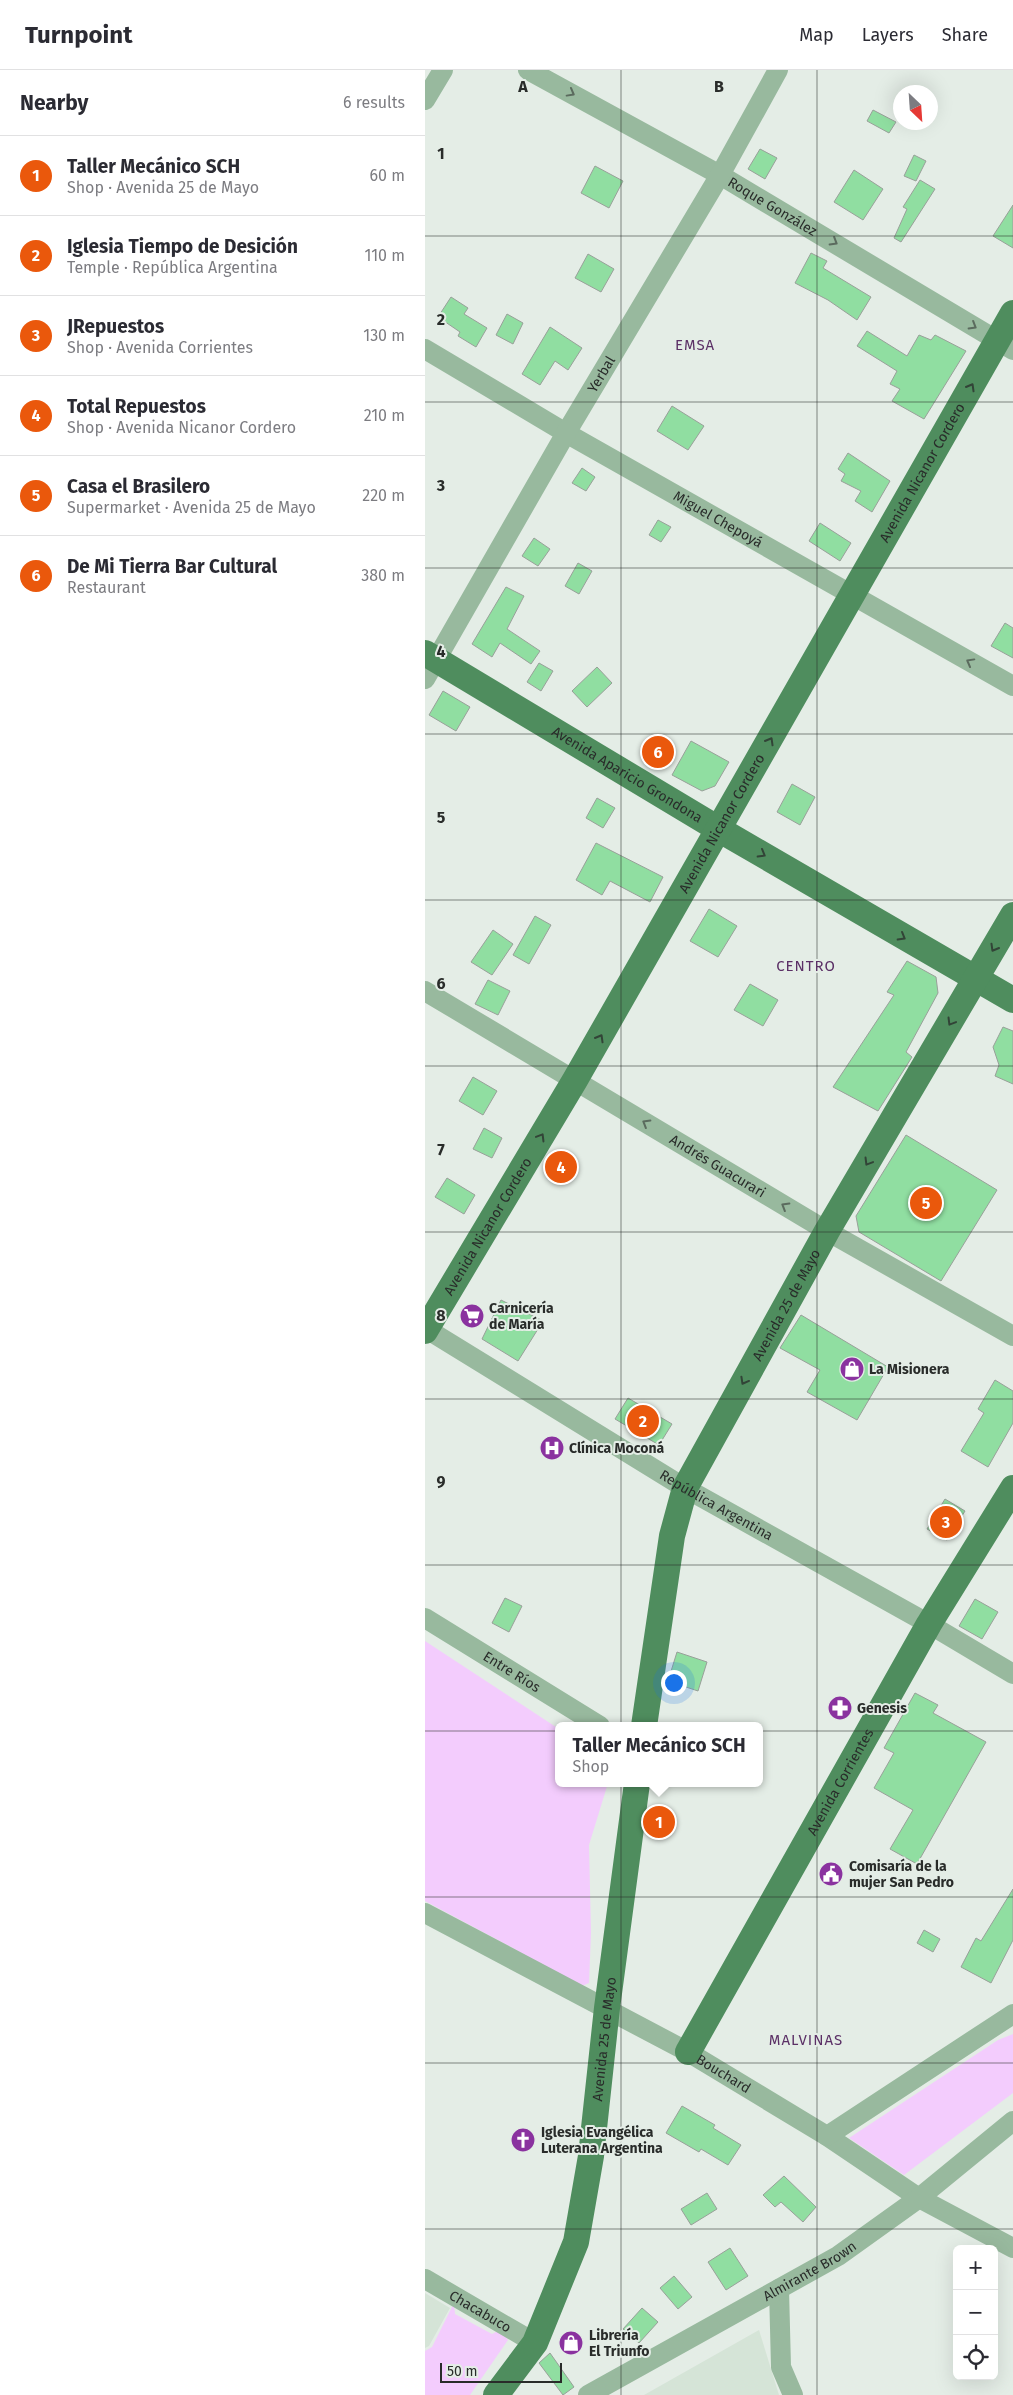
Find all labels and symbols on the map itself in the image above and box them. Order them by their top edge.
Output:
text: A [517,77,528,96]
text: B [714,77,724,96]
north arrow [893,85,938,130]
one-way arrow [565,87,574,97]
text: 1 [437,144,445,163]
street label: Roque González [725,174,820,240]
one-way arrow [828,236,837,246]
text: 2 [437,310,445,329]
one-way arrow [967,320,976,330]
district label: EMSA [675,336,715,354]
street label: Yerbal [584,353,619,396]
one-way arrow [965,383,975,392]
street label: Avenida Nicanor Cordero [876,400,969,545]
text: 3 [436,476,445,495]
street label: Miguel Chepoyá [670,488,766,552]
text: 4 [436,642,446,661]
one-way arrow [967,658,976,668]
street label: Avenida Aparicio Grondona [549,723,706,827]
pin: 6 [642,733,674,771]
one-way arrow [763,738,773,747]
street label: Avenida Nicanor Cordero [676,751,768,896]
text: 5 [437,808,446,827]
one-way arrow [756,848,765,858]
one-way arrow [896,930,905,940]
one-way arrow [991,942,1001,951]
district label: CENTRO [776,957,836,975]
text: 6 [436,974,446,993]
one-way arrow [947,1016,957,1025]
one-way arrow [593,1034,603,1043]
one-way arrow [642,1119,651,1129]
street label: Andrés Guacurari [666,1131,769,1201]
one-way arrow [535,1133,545,1142]
text: 7 [437,1140,445,1159]
pin: 4 [545,1148,577,1186]
street label: Avenida Nicanor Cordero [440,1155,536,1299]
one-way arrow [864,1156,874,1165]
pin: 5 [910,1184,942,1222]
one-way arrow [781,1203,790,1213]
street label: Avenida 25 de Mayo [749,1246,824,1364]
place label: Carnicería de María [489,1300,554,1333]
supermarket icon: Carnicería de María [459,1303,485,1329]
text: 8 [436,1306,446,1325]
shop icon: La Misionera [839,1356,865,1382]
place label: La Misionera [869,1361,950,1378]
one-way arrow [740,1376,750,1385]
pin: 2 [627,1402,659,1440]
hospital icon: Clínica Moconá [539,1435,565,1461]
place label: Clínica Moconá [569,1440,664,1457]
street label: República Argentina [656,1466,776,1544]
text: 9 [437,1472,446,1491]
pin: 3 [930,1503,962,1541]
street label: Entre Ríos [480,1648,544,1696]
your location [661,1670,687,1696]
pharmacy icon: Genesis [827,1695,853,1721]
place label: Genesis [857,1700,907,1717]
street label: Avenida Corrientes [804,1725,878,1839]
pin: 1 [643,1803,675,1841]
place label: Comisaría de la mujer San Pedro [849,1858,954,1891]
public building icon: Comisaría de la mujer San Pedro [818,1861,844,1887]
street label: Avenida 25 de Mayo [589,1976,620,2102]
district label: MALVINAS [769,2031,843,2049]
street label: Bouchard [693,2051,754,2097]
place label: Iglesia Evangélica Luterana Argentina [541,2124,663,2157]
church icon: Iglesia Evangélica Luterana Argentina [510,2127,536,2153]
street label: Almirante Brown [760,2238,860,2305]
street label: Chacabuco [446,2287,514,2336]
place label: Librería El Triunfo [589,2327,650,2360]
shop icon: Librería El Triunfo [558,2330,584,2356]
scale bar [440,2360,563,2383]

